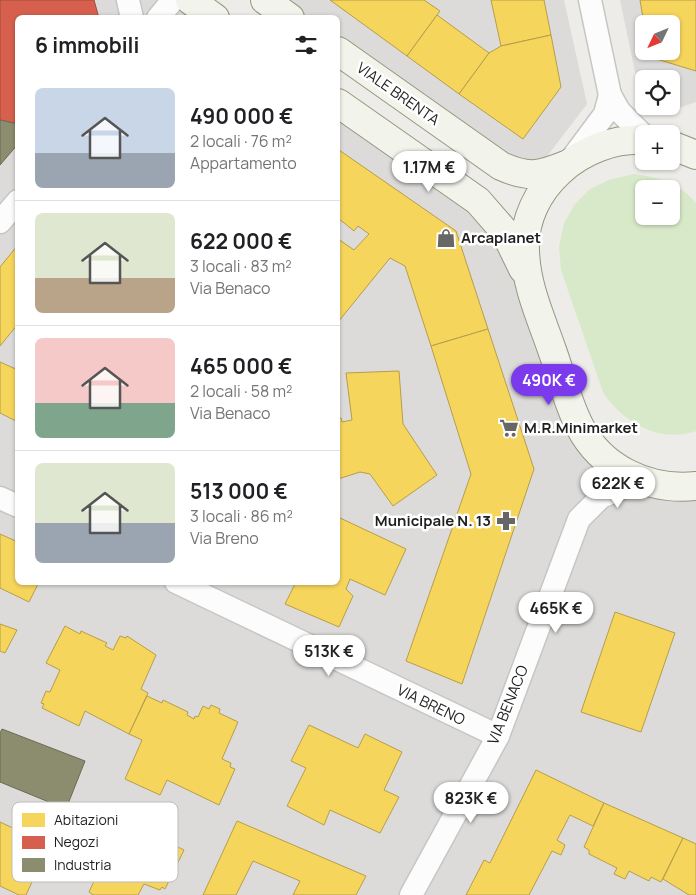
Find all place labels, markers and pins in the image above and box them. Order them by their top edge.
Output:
pin: 1.17M € [383,150,475,193]
shop icon: Arcaplanet [435,227,457,249]
place label: Arcaplanet [461,227,541,248]
pin: 490K € [508,364,590,406]
supermarket icon: M.R.Minimarket [498,417,520,439]
place label: M.R.Minimarket [524,417,638,438]
pin: 622K € [577,466,659,509]
place label: Municipale N. 13 [375,510,491,531]
pharmacy icon: Municipale N. 13 [495,510,517,532]
pin: 465K € [515,592,597,634]
pin: 513K € [288,634,370,677]
pin: 823K € [430,782,512,824]

